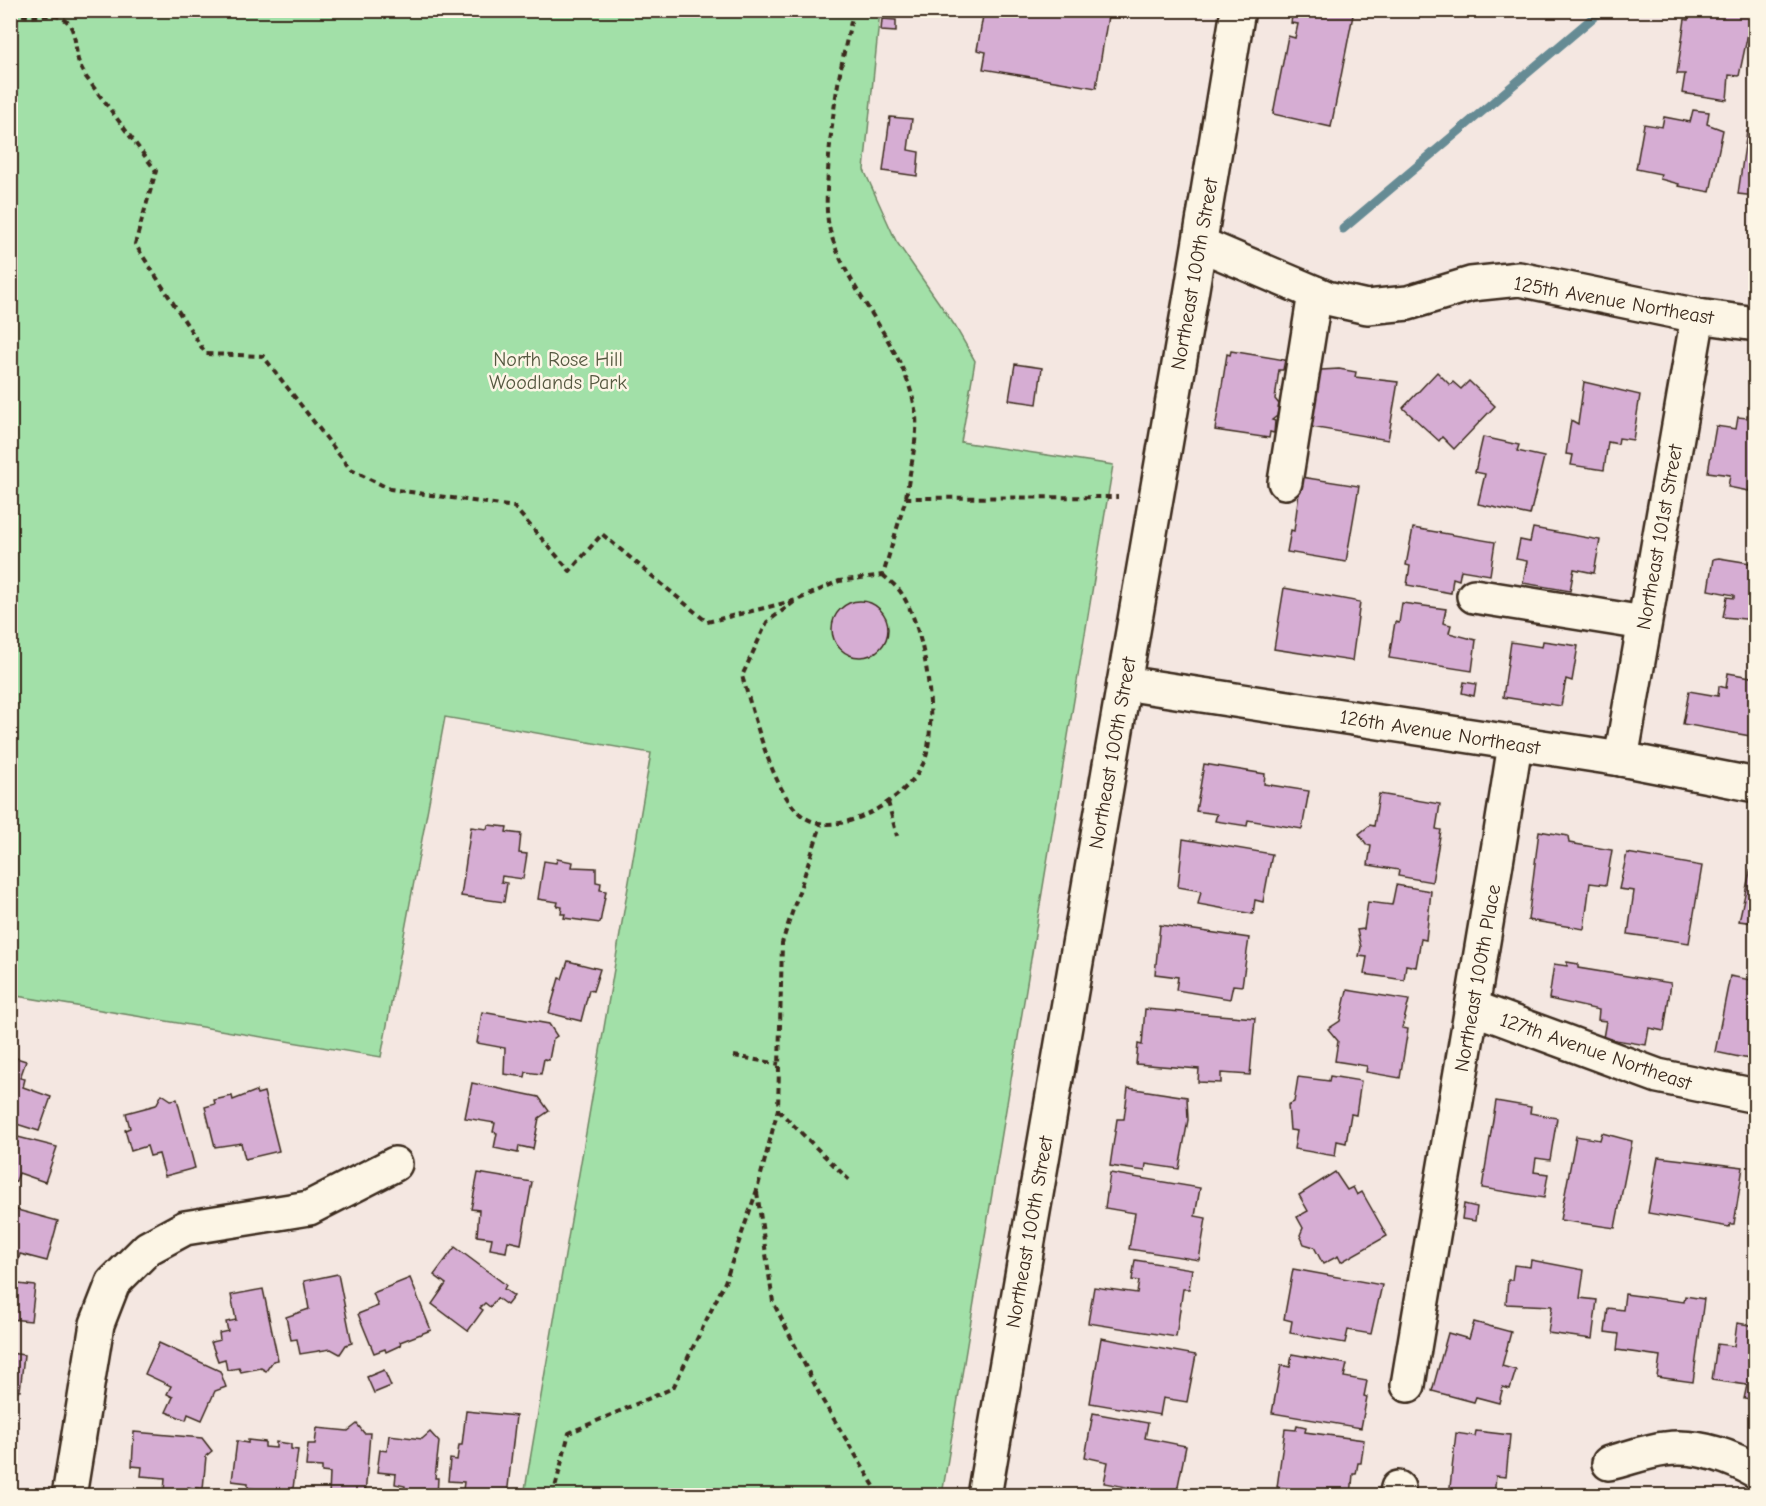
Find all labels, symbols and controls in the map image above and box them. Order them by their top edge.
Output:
street label: Northeast 100th Street [1166,175,1223,372]
street label: 125th Avenue Northeast [1512,272,1717,330]
park label: North Rose Hill Woodlands Park [489,348,627,394]
street label: Northeast 101st Street [1632,441,1687,632]
street label: Northeast 100th Street [1084,654,1141,851]
street label: 126th Avenue Northeast [1338,705,1543,760]
street label: Northeast 100th Place [1450,882,1505,1074]
street label: 127th Avenue Northeast [1497,1008,1696,1095]
street label: Northeast 100th Street [1001,1133,1058,1330]

